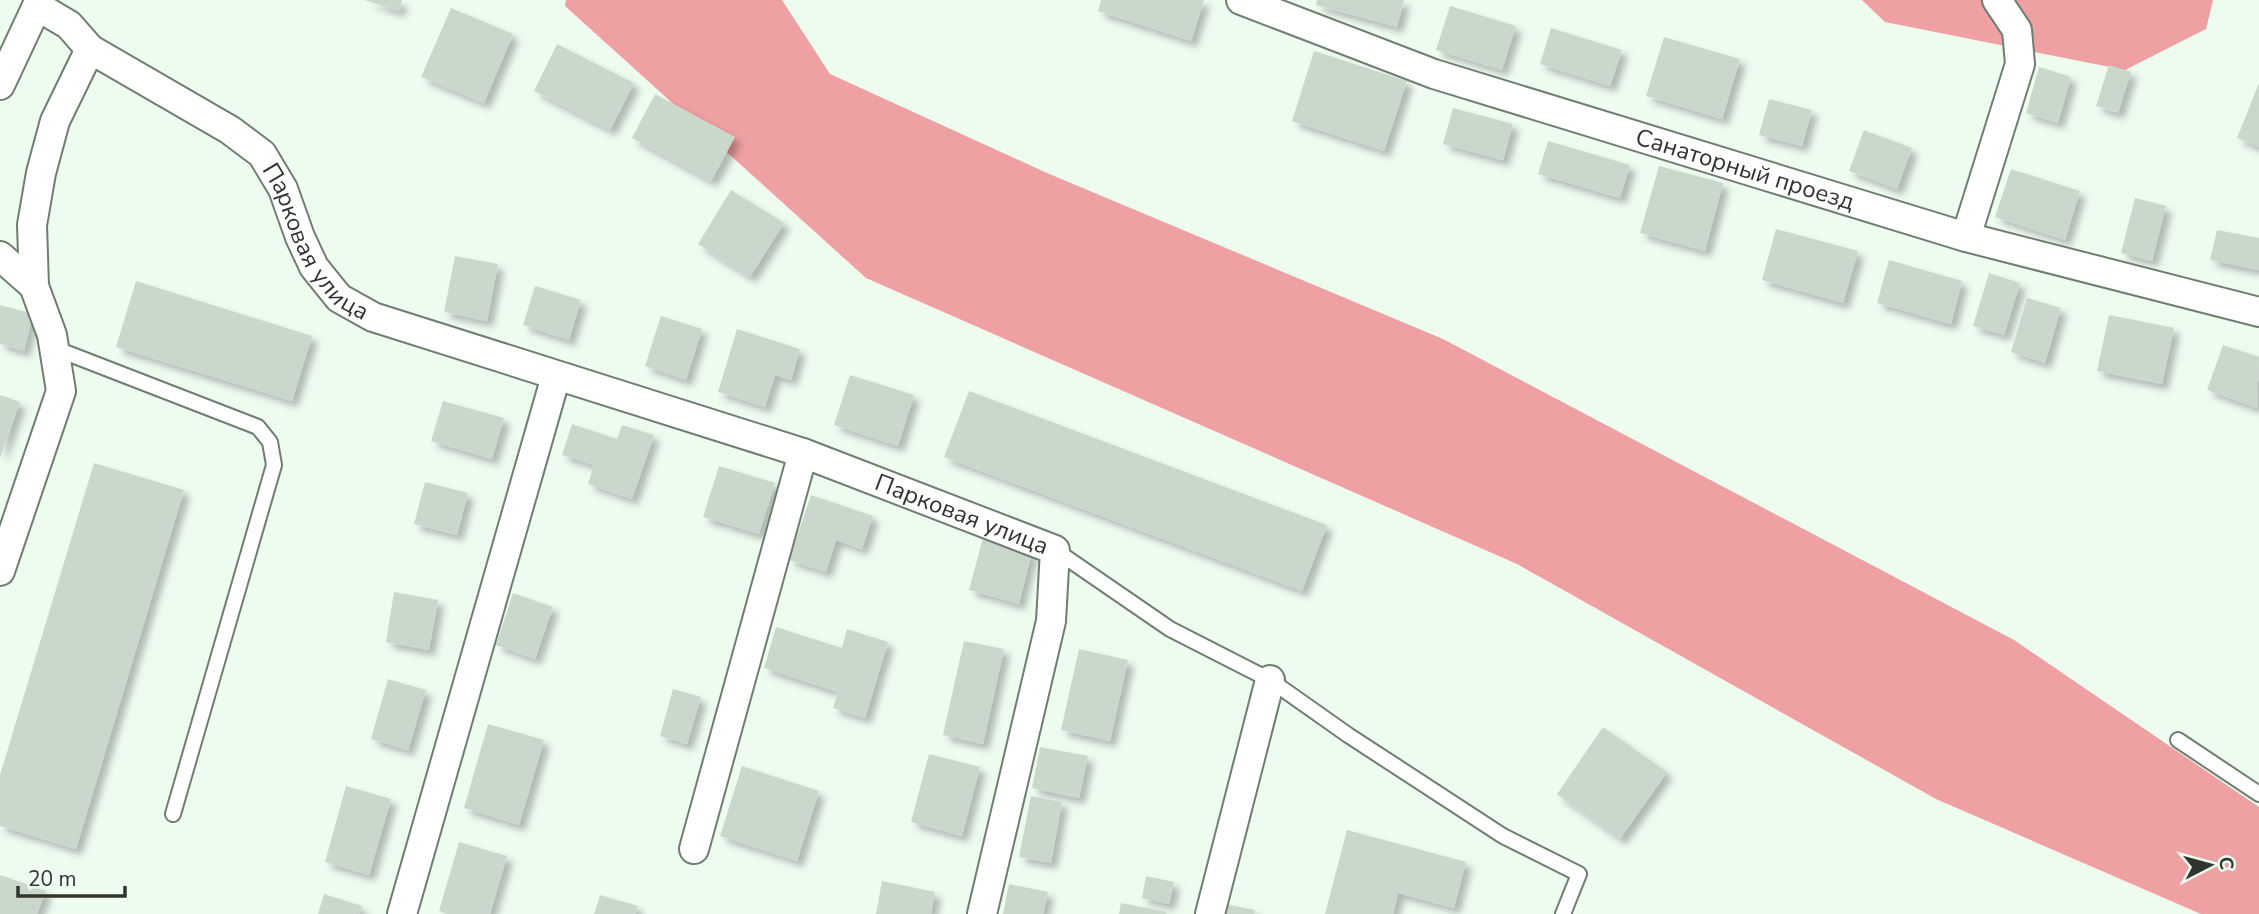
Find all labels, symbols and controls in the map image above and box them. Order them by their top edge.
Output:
street label: Санаторный проезд [1632,121,1858,218]
street label: Парковая улица [255,157,375,328]
street label: Парковая улица [870,466,1053,562]
north arrow [2175,830,2245,900]
scale bar [18,855,124,899]
text: С [2212,856,2240,871]
text: 20 m [28,865,77,893]

